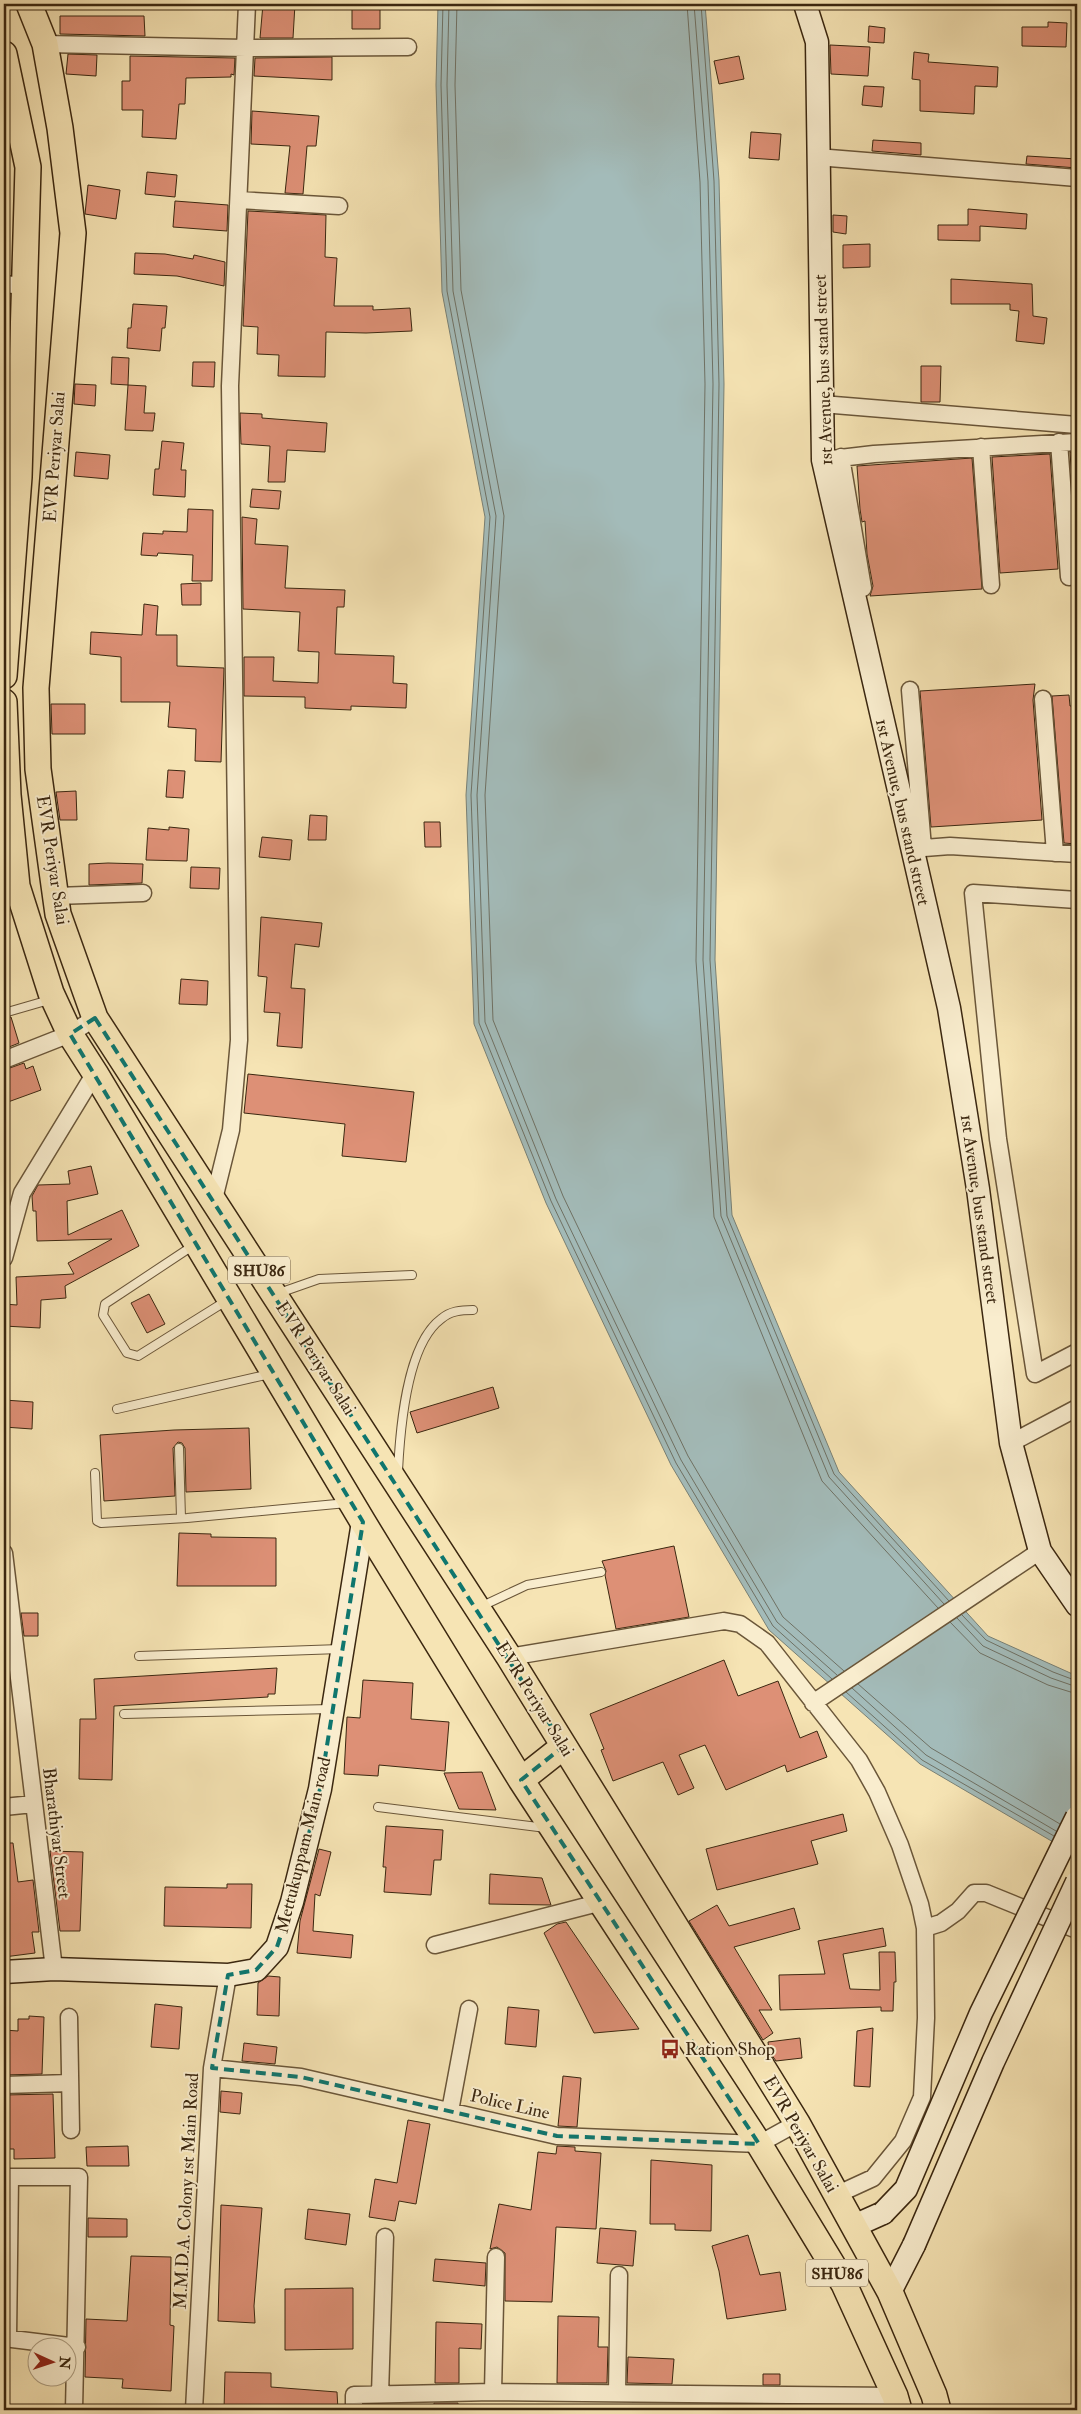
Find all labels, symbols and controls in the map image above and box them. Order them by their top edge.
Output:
street label: 1st Avenue, bus stand street [809,274,838,466]
street label: EVR Periyar Salai [38,391,71,523]
street label: 1st Avenue, bus stand street [870,716,935,908]
street label: EVR Periyar Salai [31,794,74,927]
street label: 1st Avenue, bus stand street [955,1113,1004,1306]
road number: SHU86 [228,1256,290,1284]
street label: EVR Periyar Salai [270,1297,361,1420]
street label: EVR Periyar Salai [490,1638,579,1761]
street label: Mettukuppam Main road [270,1754,337,1936]
street label: Bharathiyar Street [37,1766,76,1900]
bus stop icon: Ration Shop [659,2038,681,2060]
place label: Ration Shop [685,2038,775,2061]
street label: M.M.D.A. Colony 1st Main Road [169,2072,204,2310]
street label: EVR Periyar Salai [758,2072,843,2197]
street label: Police Line [468,2084,552,2125]
road number: SHU86 [806,2260,868,2286]
north arrow [28,2336,78,2386]
text: N [56,2355,73,2370]

